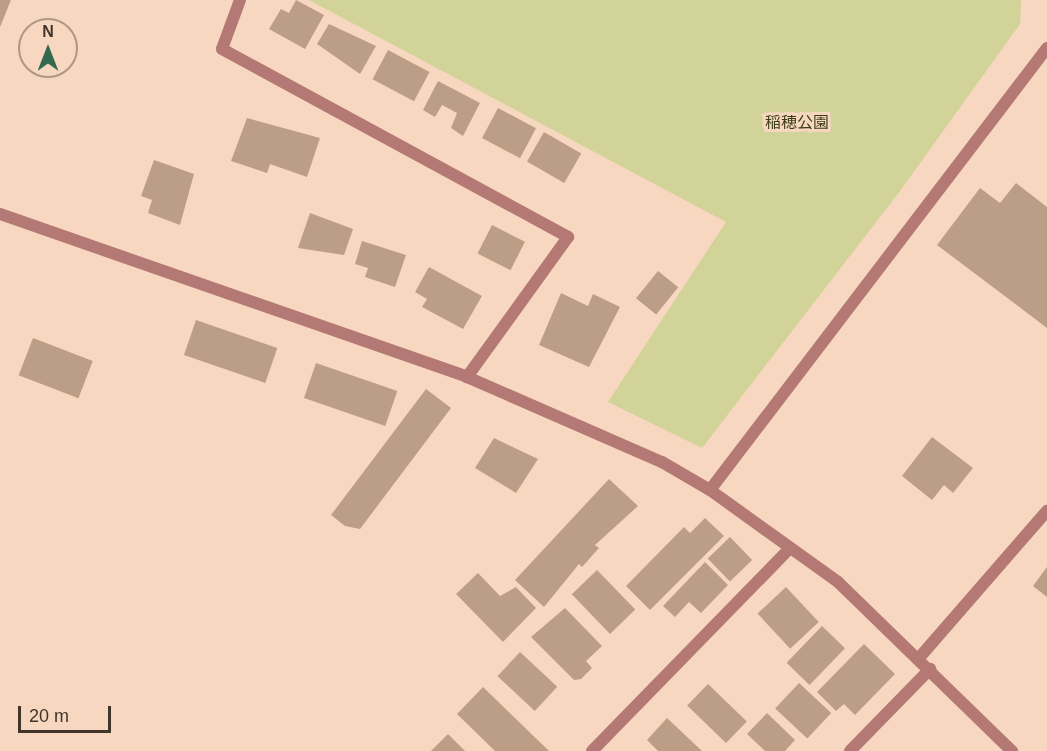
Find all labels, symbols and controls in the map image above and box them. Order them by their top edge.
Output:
north arrow [18,18,78,78]
text: N [42,23,54,40]
park label: 稲穂公園 [765,113,829,133]
scale bar [21,694,114,732]
text: 20 m [29,706,69,726]

